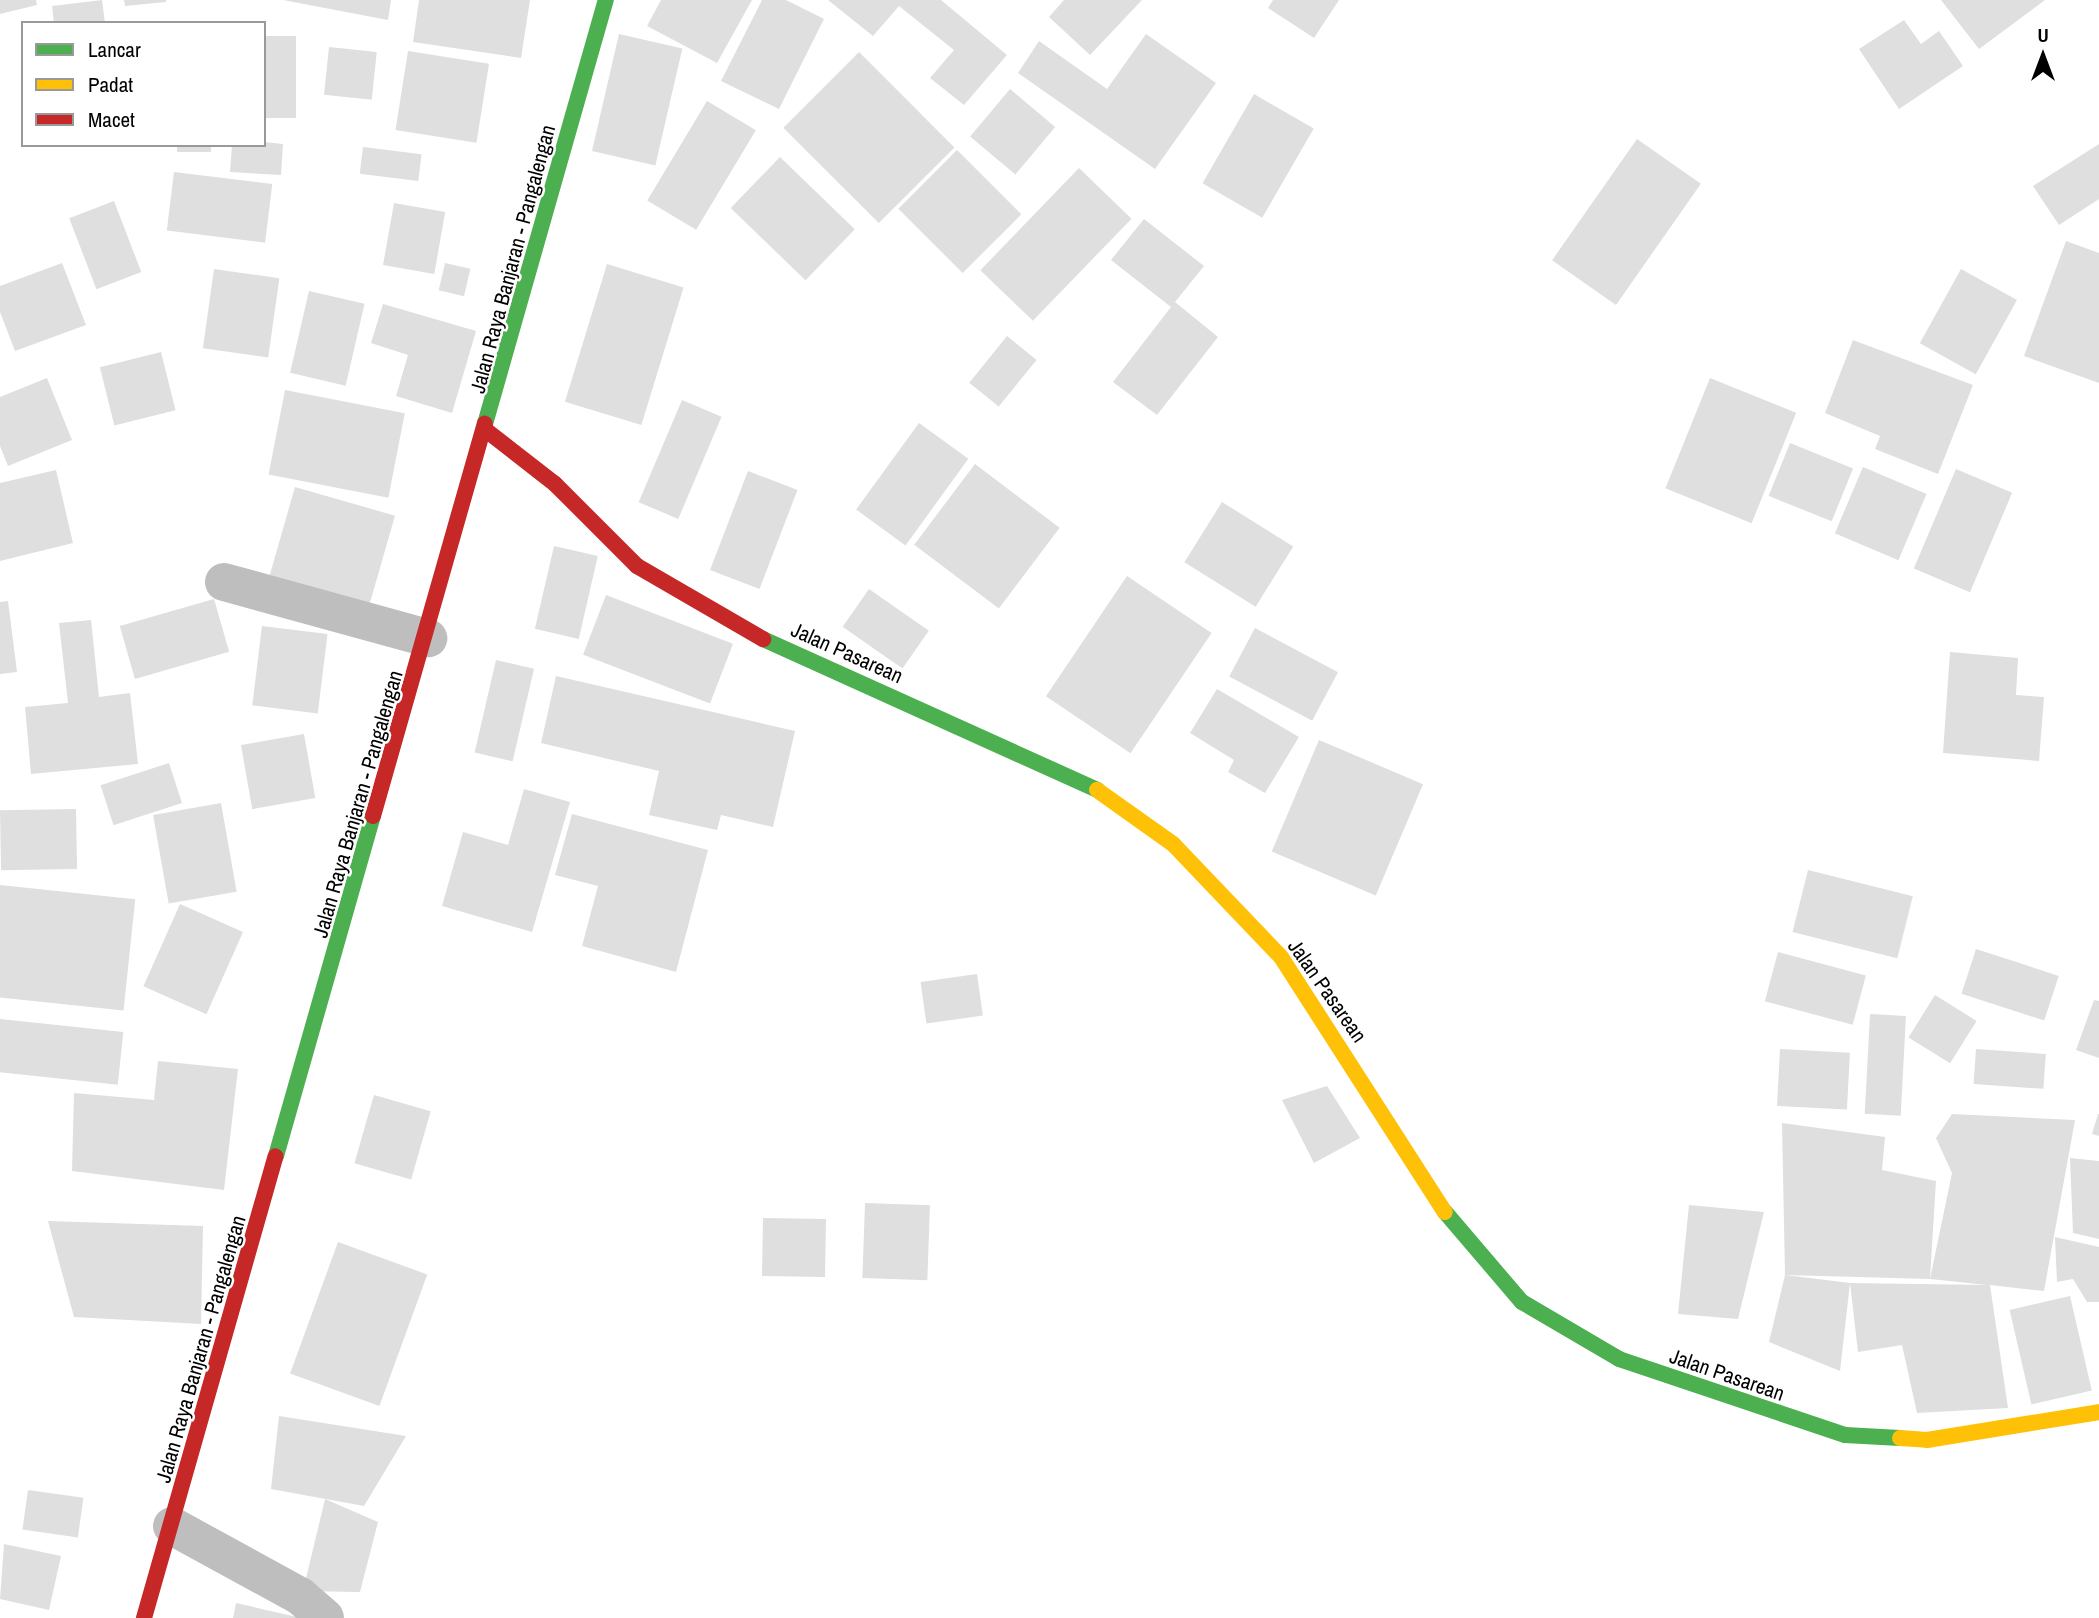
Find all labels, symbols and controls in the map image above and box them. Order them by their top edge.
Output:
legend [21,21,266,147]
north arrow [2008,21,2078,91]
text: U [2037,22,2049,48]
text: Lancar [88,35,141,64]
text: Padat [88,70,133,99]
text: Macet [88,105,135,134]
street label: Jalan Raya Banjaran - Pangalengan [465,122,561,396]
street label: Jalan Pasarean [787,617,907,689]
street label: Jalan Raya Banjaran - Pangalengan [308,668,408,940]
street label: Jalan Pasarean [1282,935,1372,1047]
street label: Jalan Raya Banjaran - Pangalengan [151,1213,251,1485]
street label: Jalan Pasarean [1666,1344,1788,1406]

